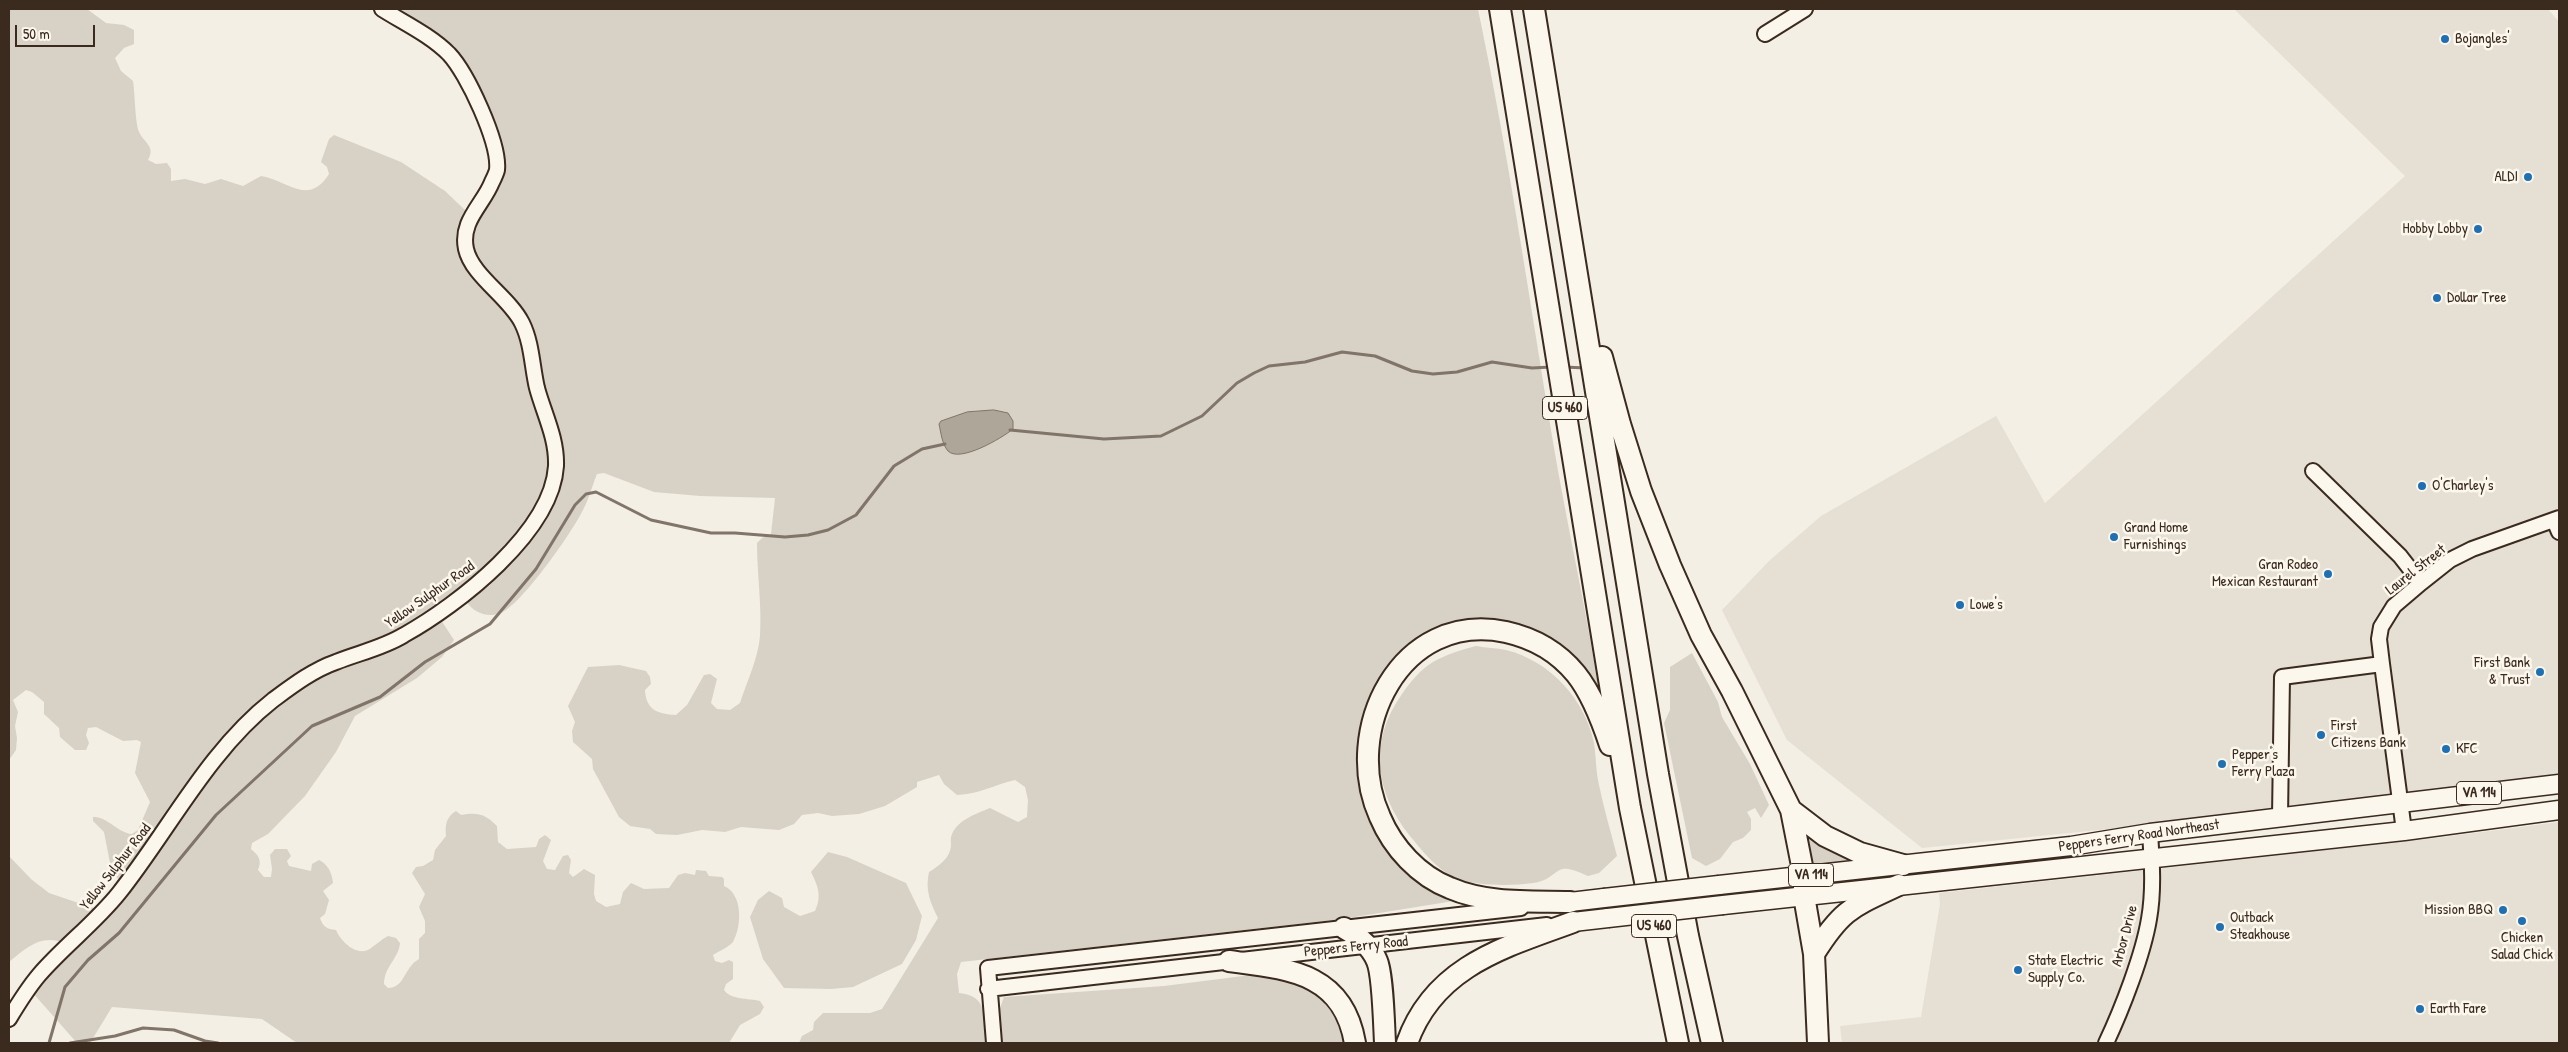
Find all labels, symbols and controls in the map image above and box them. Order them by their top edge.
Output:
scale bar [18,15,98,47]
text: 50 m [23,23,50,44]
place label: Bojangles' [2455,30,2510,48]
marker: Bojangles' [2439,33,2451,45]
place label: ALDI [2494,168,2518,186]
marker: ALDI [2522,171,2534,183]
place label: Hobby Lobby [2402,220,2468,238]
marker: Hobby Lobby [2472,223,2484,235]
place label: Dollar Tree [2447,289,2506,307]
marker: Dollar Tree [2431,292,2443,304]
road number: US 460 [1542,396,1588,419]
place label: O'Charley's [2432,477,2494,495]
marker: O'Charley's [2416,480,2428,492]
place label: Grand Home Furnishings [2124,519,2188,554]
marker: Grand Home Furnishings [2108,531,2120,543]
street label: Laurel Street [2382,541,2450,599]
place label: Gran Rodeo Mexican Restaurant [2212,556,2318,591]
street label: Yellow Sulphur Road [382,558,478,632]
marker: Gran Rodeo Mexican Restaurant [2322,568,2334,580]
place label: Lowe's [1970,596,2003,614]
marker: Lowe's [1954,599,1966,611]
place label: First Bank & Trust [2474,654,2530,689]
marker: First Bank & Trust [2534,666,2546,678]
place label: First Citizens Bank [2331,717,2406,752]
marker: First Citizens Bank [2315,729,2327,741]
place label: KFC [2456,740,2478,758]
marker: KFC [2440,743,2452,755]
place label: Pepper's Ferry Plaza [2232,746,2294,781]
marker: Pepper's Ferry Plaza [2216,758,2228,770]
road number: VA 114 [2456,781,2502,804]
street label: Peppers Ferry Road Northeast [2058,816,2220,856]
street label: Yellow Sulphur Road [77,820,155,914]
road number: VA 114 [1788,864,1834,886]
place label: Mission BBQ [2424,901,2493,919]
street label: Arbor Drive [2108,903,2142,969]
marker: Mission BBQ [2497,904,2509,916]
place label: Outback Steakhouse [2230,909,2290,944]
road number: US 460 [1632,914,1676,938]
marker: Chicken Salad Chick [2516,915,2528,927]
marker: Outback Steakhouse [2214,921,2226,933]
place label: Chicken Salad Chick [2491,929,2553,964]
street label: Peppers Ferry Road [1303,933,1409,961]
place label: State Electric Supply Co. [2028,952,2103,987]
marker: State Electric Supply Co. [2012,964,2024,976]
place label: Earth Fare [2430,1000,2486,1018]
marker: Earth Fare [2414,1003,2426,1015]

